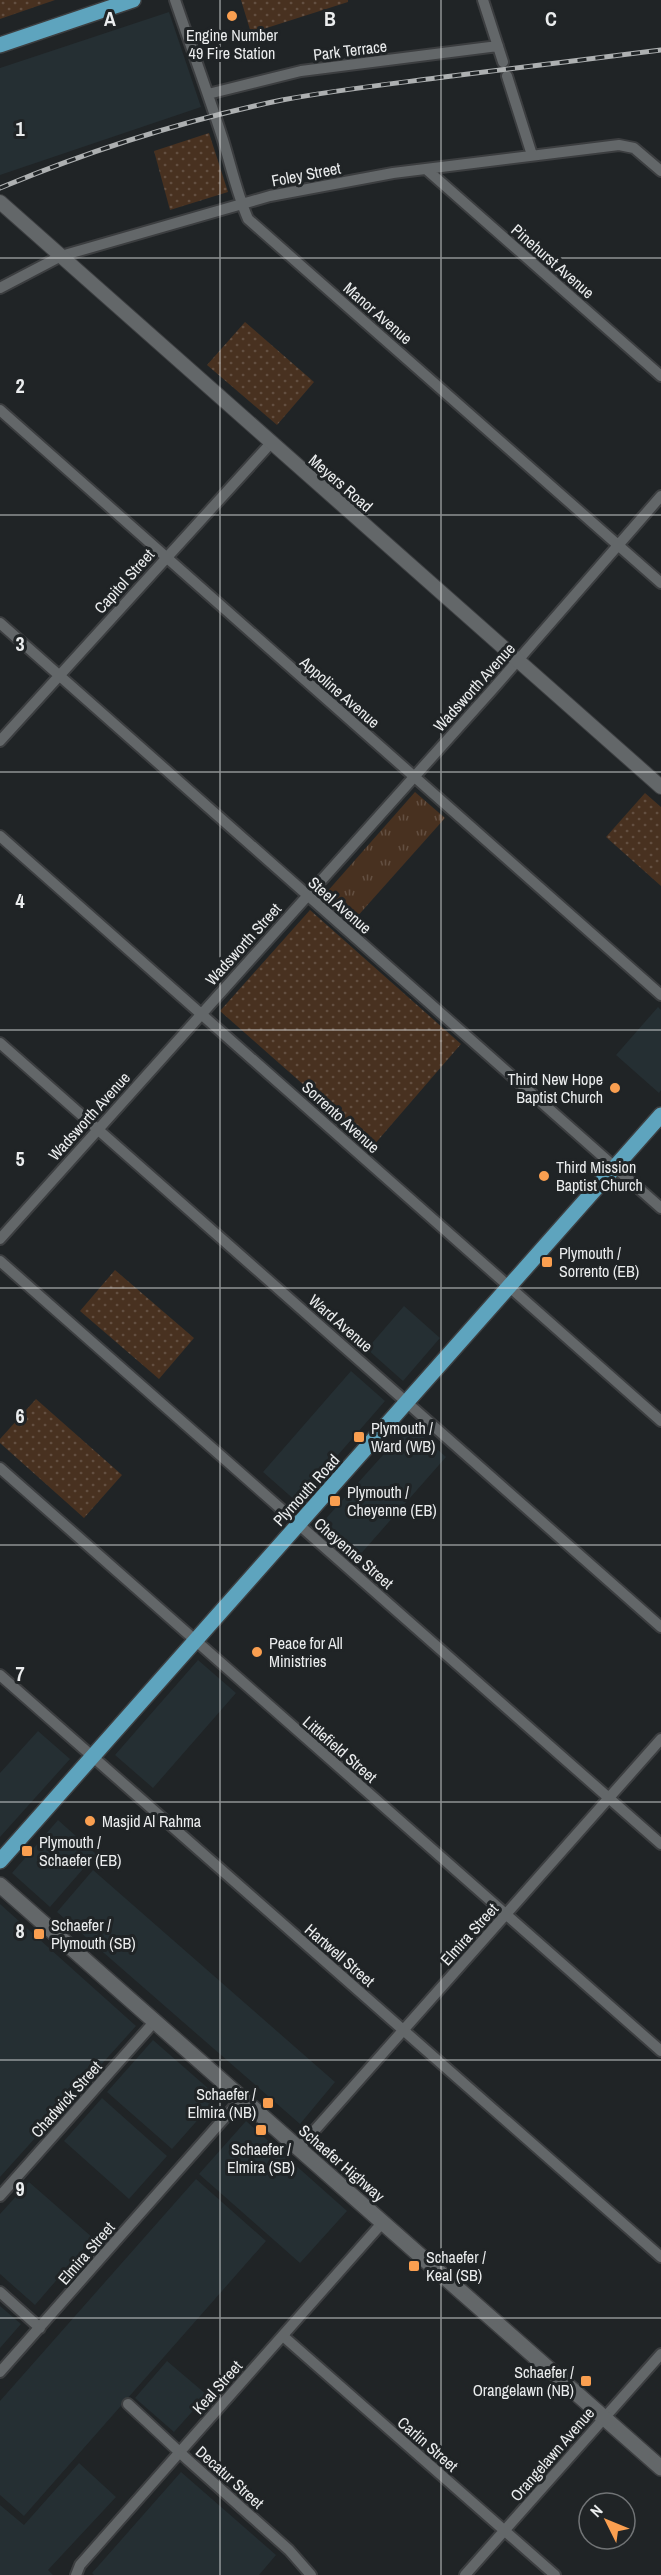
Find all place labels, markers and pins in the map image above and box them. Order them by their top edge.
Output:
marker: Engine Number 49 Fire Station [225,9,239,23]
place label: Engine Number 49 Fire Station [186,24,279,64]
place label: Third New Hope Baptist Church [507,1068,603,1108]
marker: Third New Hope Baptist Church [608,1081,622,1095]
place label: Third Mission Baptist Church [556,1156,643,1196]
marker: Third Mission Baptist Church [537,1169,551,1183]
place label: Plymouth / Sorrento (EB) [559,1242,639,1282]
marker: Plymouth / Sorrento (EB) [540,1255,554,1269]
place label: Plymouth / Ward (WB) [371,1417,435,1457]
marker: Plymouth / Ward (WB) [352,1430,366,1444]
place label: Plymouth / Cheyenne (EB) [347,1481,437,1521]
marker: Plymouth / Cheyenne (EB) [328,1494,342,1508]
place label: Peace for All Ministries [269,1632,343,1672]
marker: Peace for All Ministries [250,1645,264,1659]
place label: Masjid Al Rahma [102,1810,202,1832]
marker: Masjid Al Rahma [83,1814,97,1828]
place label: Plymouth / Schaefer (EB) [39,1831,121,1871]
marker: Plymouth / Schaefer (EB) [20,1844,34,1858]
place label: Schaefer / Plymouth (SB) [51,1914,136,1954]
marker: Schaefer / Plymouth (SB) [32,1927,46,1941]
place label: Schaefer / Elmira (NB) [187,2083,256,2123]
marker: Schaefer / Elmira (NB) [261,2096,275,2110]
marker: Schaefer / Elmira (SB) [254,2123,268,2137]
place label: Schaefer / Elmira (SB) [227,2138,295,2178]
place label: Schaefer / Keal (SB) [426,2246,486,2286]
marker: Schaefer / Keal (SB) [407,2259,421,2273]
place label: Schaefer / Orangelawn (NB) [473,2361,574,2401]
marker: Schaefer / Orangelawn (NB) [579,2374,593,2388]

